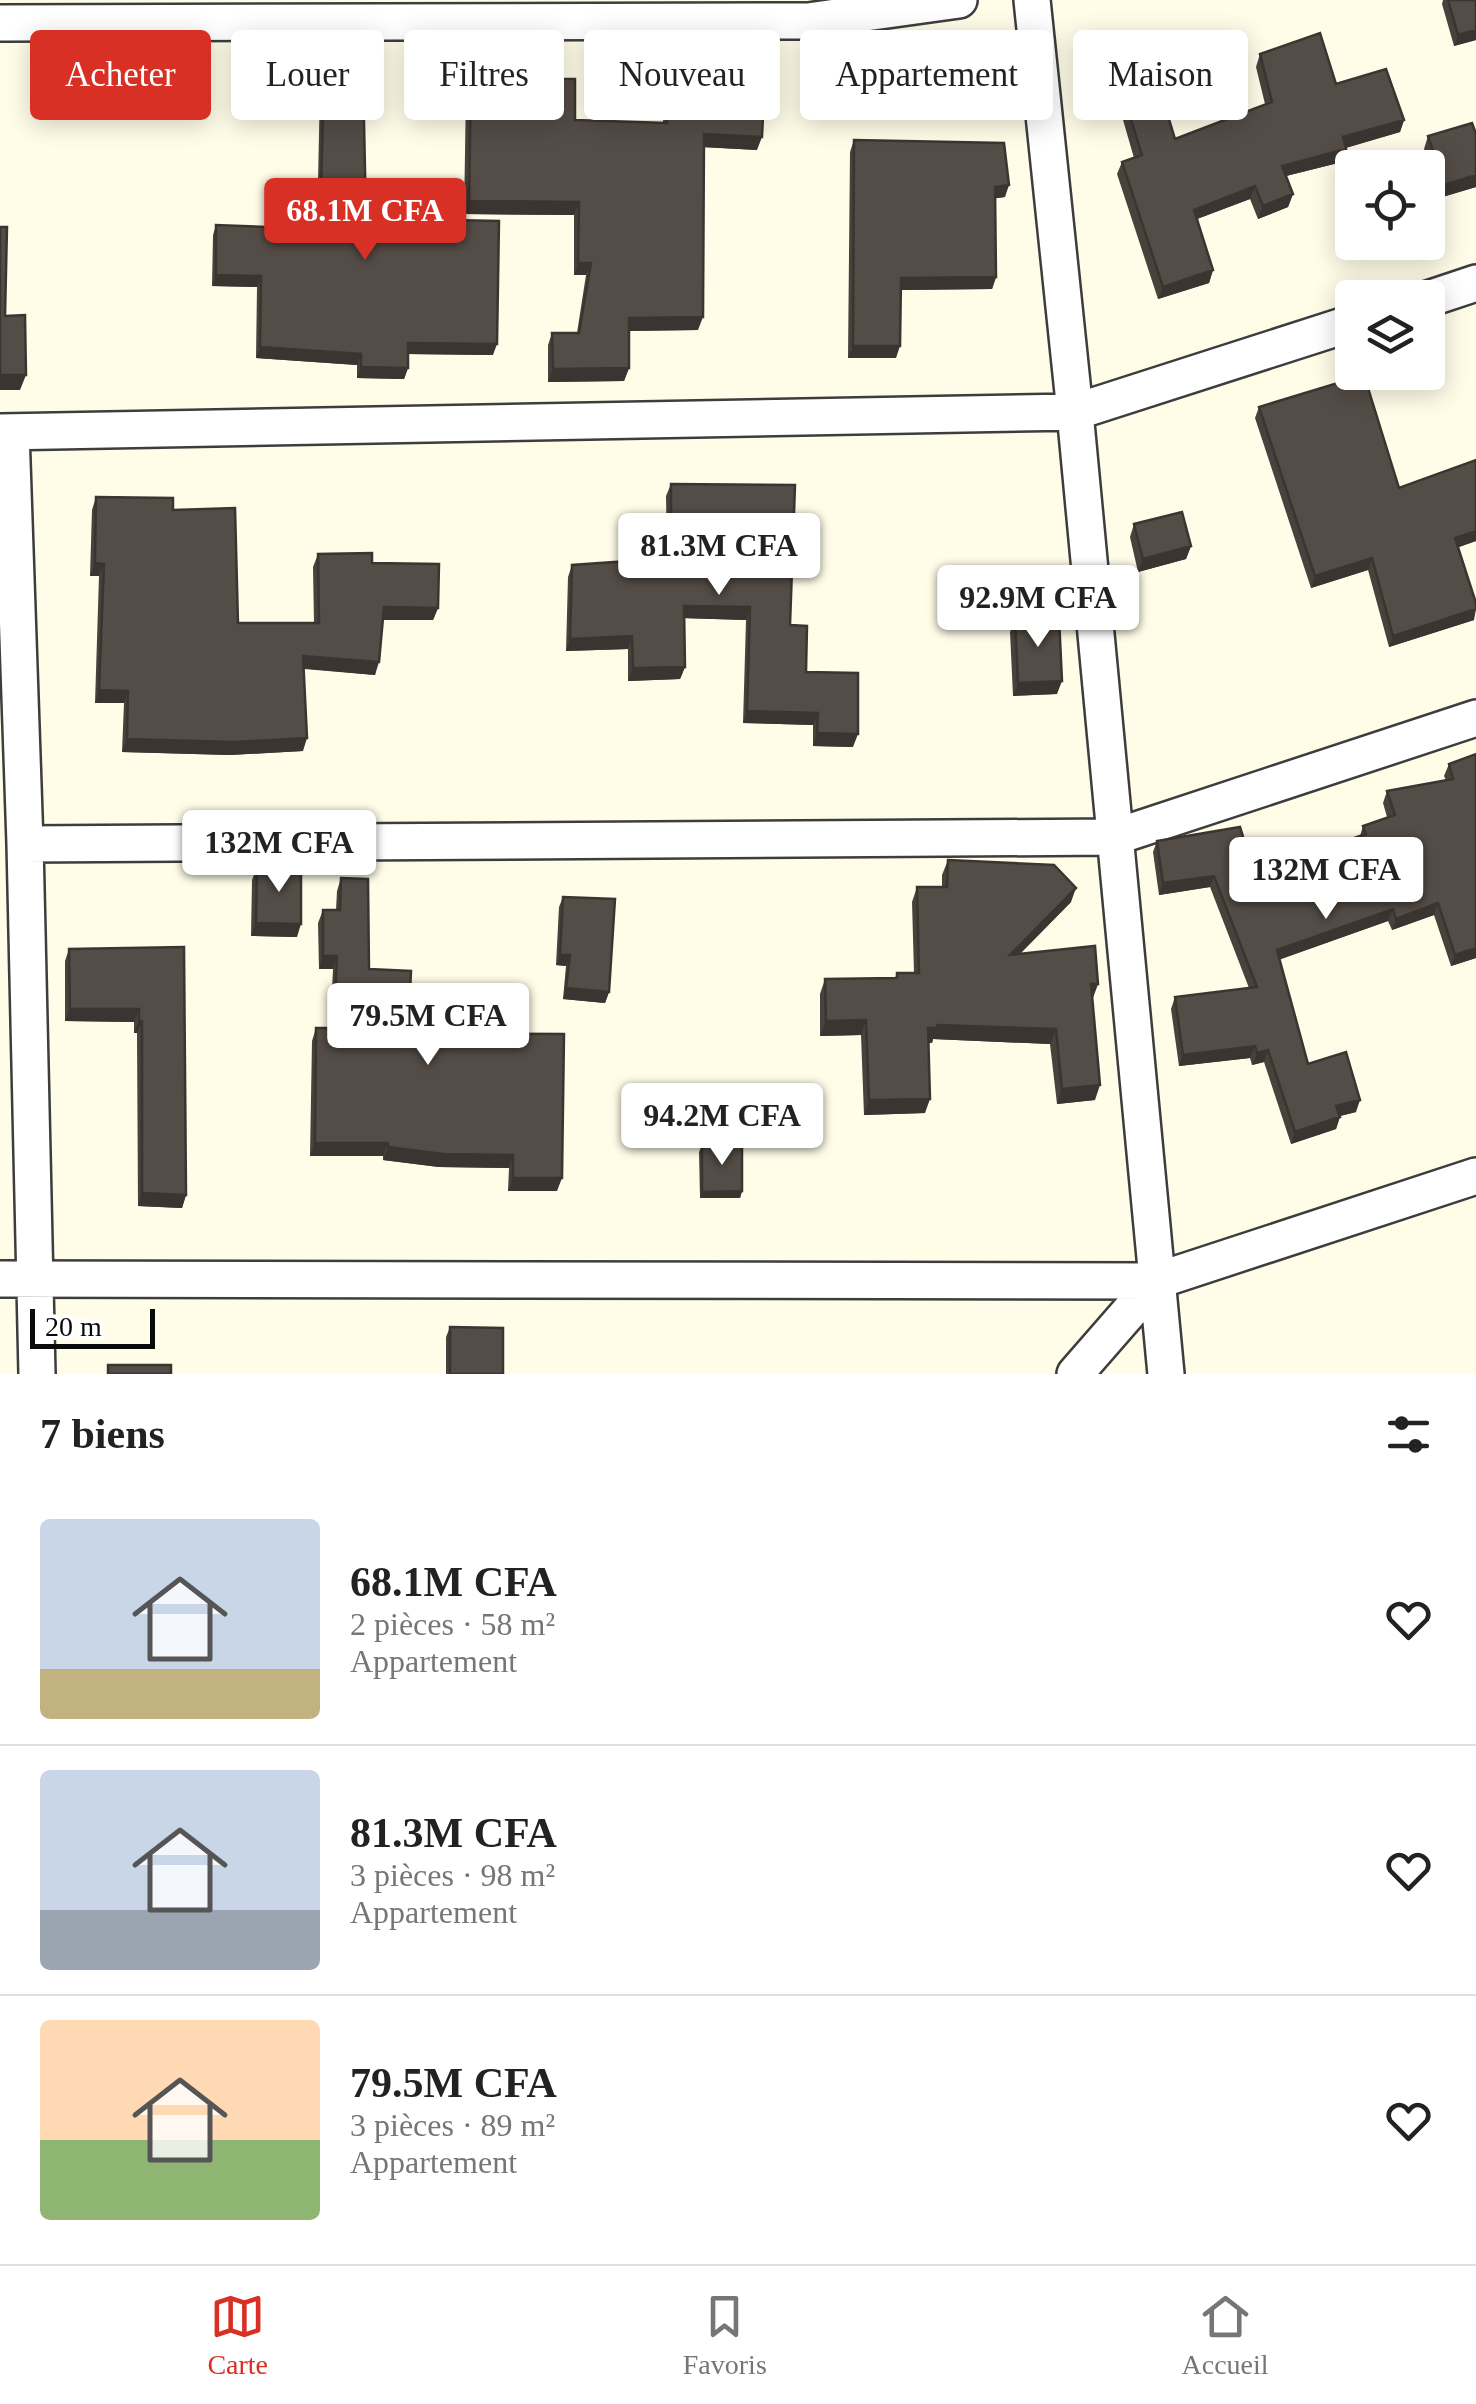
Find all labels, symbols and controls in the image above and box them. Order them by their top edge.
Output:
chip: Acheter [30,30,211,120]
chip: Louer [231,30,384,120]
chip: Filtres [404,30,564,120]
chip: Nouveau [584,30,780,120]
chip: Appartement [800,30,1053,120]
chip: Maison [1073,30,1248,120]
map controls [1335,150,1445,390]
button: locate [1335,150,1445,260]
pin: 68.1M CFA [251,178,479,263]
text: 68.1M CFA [286,192,444,228]
button: layers [1335,280,1445,390]
pin: 81.3M CFA [605,513,833,598]
text: 81.3M CFA [640,527,798,563]
pin: 92.9M CFA [924,565,1152,650]
text: 92.9M CFA [959,579,1117,615]
pin: 132M CFA [176,810,382,895]
text: 132M CFA [204,824,354,860]
pin: 132M CFA [1223,837,1429,922]
text: 132M CFA [1251,851,1401,887]
pin: 79.5M CFA [314,983,542,1068]
text: 79.5M CFA [349,997,507,1033]
pin: 94.2M CFA [608,1083,836,1168]
text: 94.2M CFA [643,1097,801,1133]
scale bar [30,1304,155,1348]
text: 20 m [45,1311,102,1342]
icon: filters [1381,1407,1436,1462]
text: 7 biens [40,1411,165,1457]
icon: home [120,1559,240,1679]
text: 68.1M CFA [350,1559,557,1605]
icon: heart [1381,1592,1436,1647]
text: 2 pièces · 58 m² [350,1606,555,1642]
text: Appartement [350,1643,517,1679]
icon: home [120,1810,240,1930]
text: 81.3M CFA [350,1810,557,1856]
icon: heart [1381,1843,1436,1898]
text: 3 pièces · 98 m² [350,1857,555,1893]
text: Appartement [350,1894,517,1930]
icon: home [120,2060,240,2180]
text: 79.5M CFA [350,2060,557,2106]
icon: heart [1381,2093,1436,2148]
text: 3 pièces · 89 m² [350,2107,555,2143]
text: Appartement [350,2144,517,2180]
tab: Carte [207,2289,268,2381]
tab: Favoris [683,2289,767,2381]
tab: Accueil [1182,2289,1269,2381]

